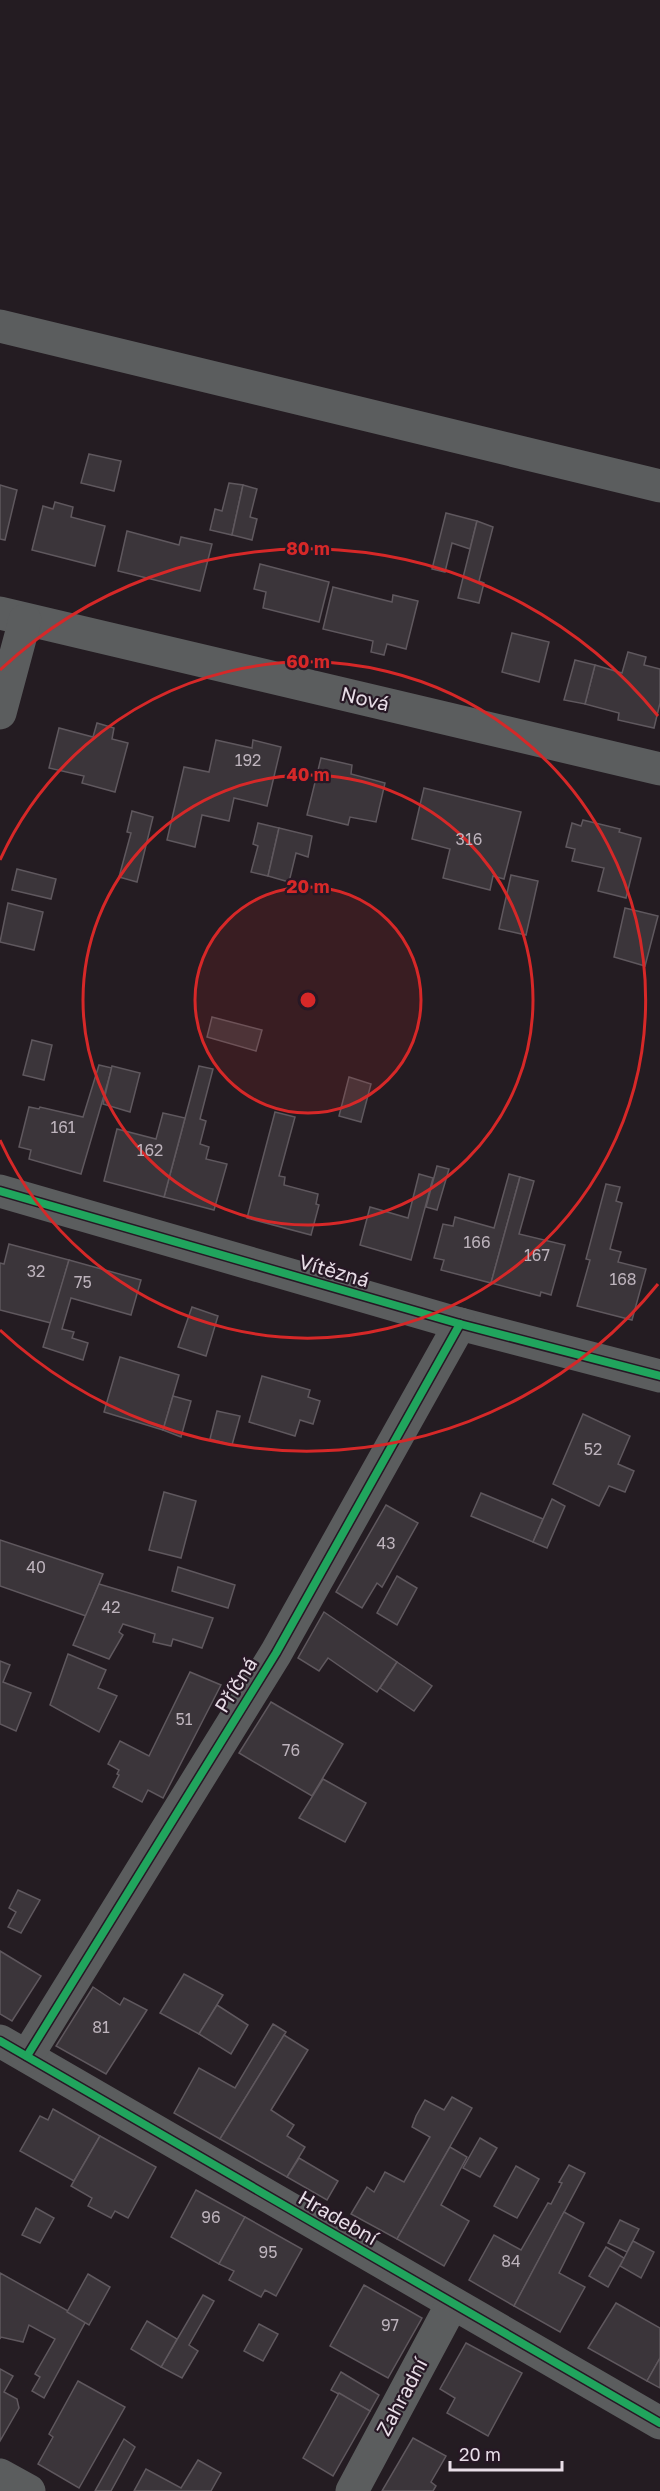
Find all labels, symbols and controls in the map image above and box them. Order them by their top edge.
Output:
text: 80 m [286,537,330,559]
text: 60 m [286,650,330,672]
street label: Nová [339,681,392,715]
house number: 192 [235,750,261,770]
text: 40 m [286,763,330,785]
house number: 316 [456,829,482,849]
text: 20 m [287,875,329,897]
centre of rings [298,990,318,1010]
house number: 161 [50,1117,76,1137]
house number: 162 [137,1140,163,1160]
house number: 166 [463,1232,491,1252]
house number: 167 [524,1245,550,1265]
street label: Vítězná [296,1249,372,1292]
house number: 32 [27,1261,45,1281]
house number: 168 [609,1269,637,1289]
house number: 75 [74,1272,92,1292]
house number: 52 [584,1439,602,1459]
house number: 43 [376,1533,396,1553]
house number: 40 [26,1557,46,1577]
house number: 42 [101,1597,121,1617]
street label: Příčná [209,1652,261,1717]
house number: 51 [175,1709,193,1729]
house number: 76 [282,1740,300,1760]
house number: 81 [92,2017,110,2037]
street label: Hradební [294,2185,384,2250]
house number: 96 [201,2207,221,2227]
house number: 95 [259,2242,277,2262]
house number: 84 [501,2251,521,2271]
house number: 97 [381,2315,399,2335]
street label: Zahradní [371,2352,432,2439]
scale bar [450,2434,562,2472]
text: 20 m [459,2443,501,2465]

